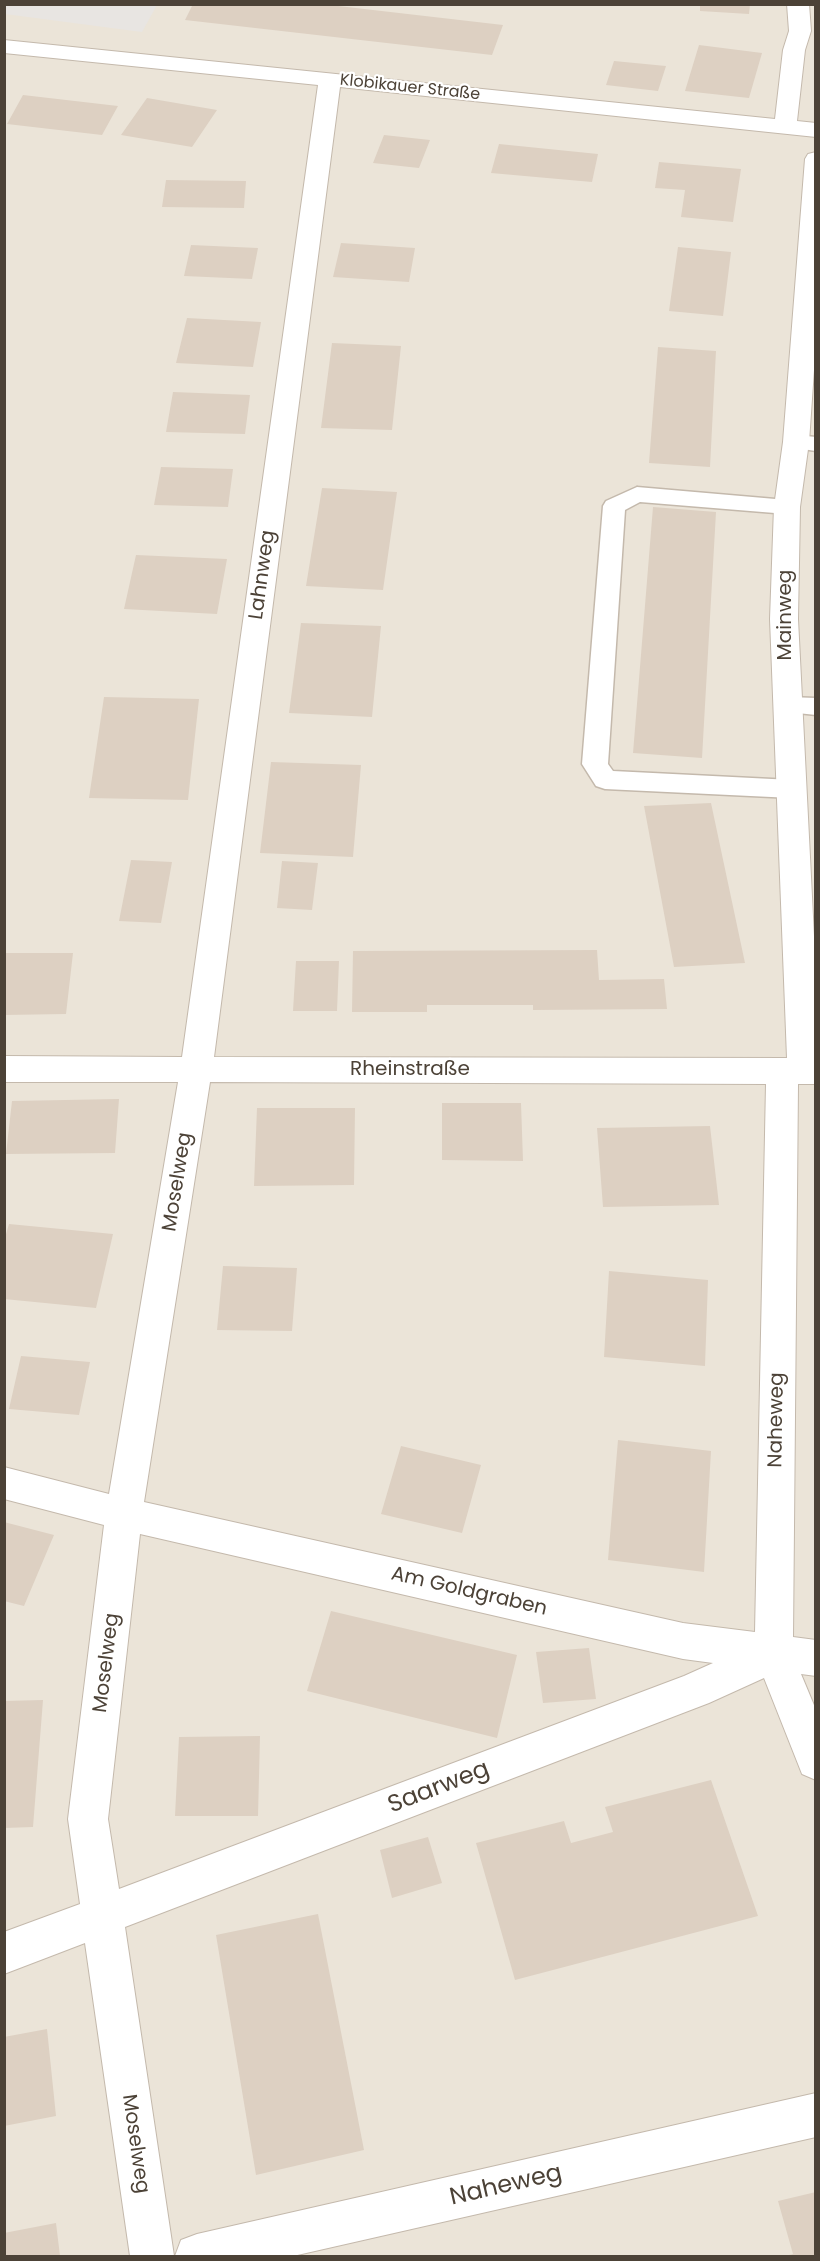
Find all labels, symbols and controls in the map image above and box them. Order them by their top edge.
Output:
street label: Klobikauer Straße [339,71,481,105]
street label: Lahnweg [245,529,281,621]
street label: Mainweg [774,570,798,660]
street label: Rheinstraße [350,1058,470,1082]
street label: Moselweg [158,1131,198,1233]
street label: Naheweg [764,1372,790,1468]
street label: Am Goldgraben [389,1562,549,1622]
street label: Moselweg [89,1612,125,1714]
street label: Saarweg [384,1756,494,1820]
street label: Moselweg [116,2093,154,2195]
street label: Naheweg [447,2159,565,2213]

